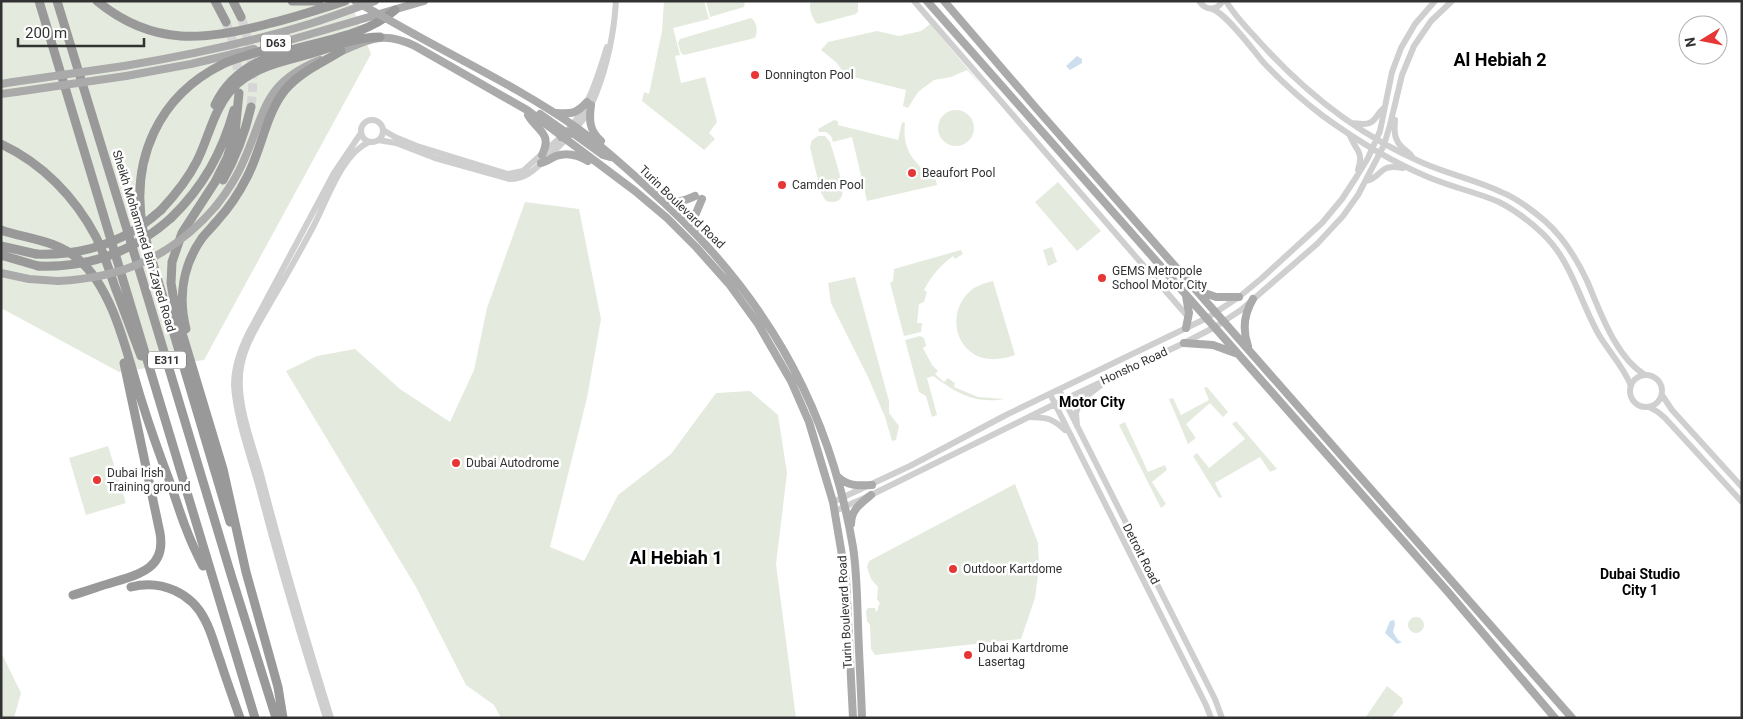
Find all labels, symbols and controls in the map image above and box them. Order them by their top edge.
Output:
scale bar [18,15,144,47]
north arrow [1678,15,1728,65]
text: 200 m [25,24,67,42]
road number: D63 [261,34,291,52]
text: N [1681,36,1699,49]
district label: Al Hebiah 2 [1453,49,1547,70]
place label: Donnington Pool [765,68,854,82]
marker: Donnington Pool [749,69,761,81]
street label: Sheikh Mohammed Bin Zayed Road [110,149,178,333]
street label: Turin Boulevard Road [636,163,728,251]
place label: Beaufort Pool [922,166,995,180]
marker: Beaufort Pool [906,167,918,179]
place label: Camden Pool [792,178,864,192]
marker: Camden Pool [776,179,788,191]
place label: GEMS Metropole School Motor City [1112,264,1207,292]
marker: GEMS Metropole School Motor City [1096,272,1108,284]
street label: Honsho Road [1098,344,1170,388]
road number: E311 [148,352,186,368]
district label: Motor City [1059,394,1126,410]
place label: Dubai Autodrome [466,456,559,470]
marker: Dubai Autodrome [450,457,462,469]
place label: Dubai Irish Training ground [107,466,190,494]
marker: Dubai Irish Training ground [91,474,103,486]
street label: Detroit Road [1120,521,1162,587]
district label: Al Hebiah 1 [629,547,723,568]
street label: Turin Boulevard Road [835,555,855,669]
place label: Outdoor Kartdome [963,562,1062,576]
marker: Outdoor Kartdome [947,563,959,575]
district label: Dubai Studio City 1 [1600,566,1680,598]
place label: Dubai Kartdrome Lasertag [978,641,1068,669]
marker: Dubai Kartdrome Lasertag [962,649,974,661]

